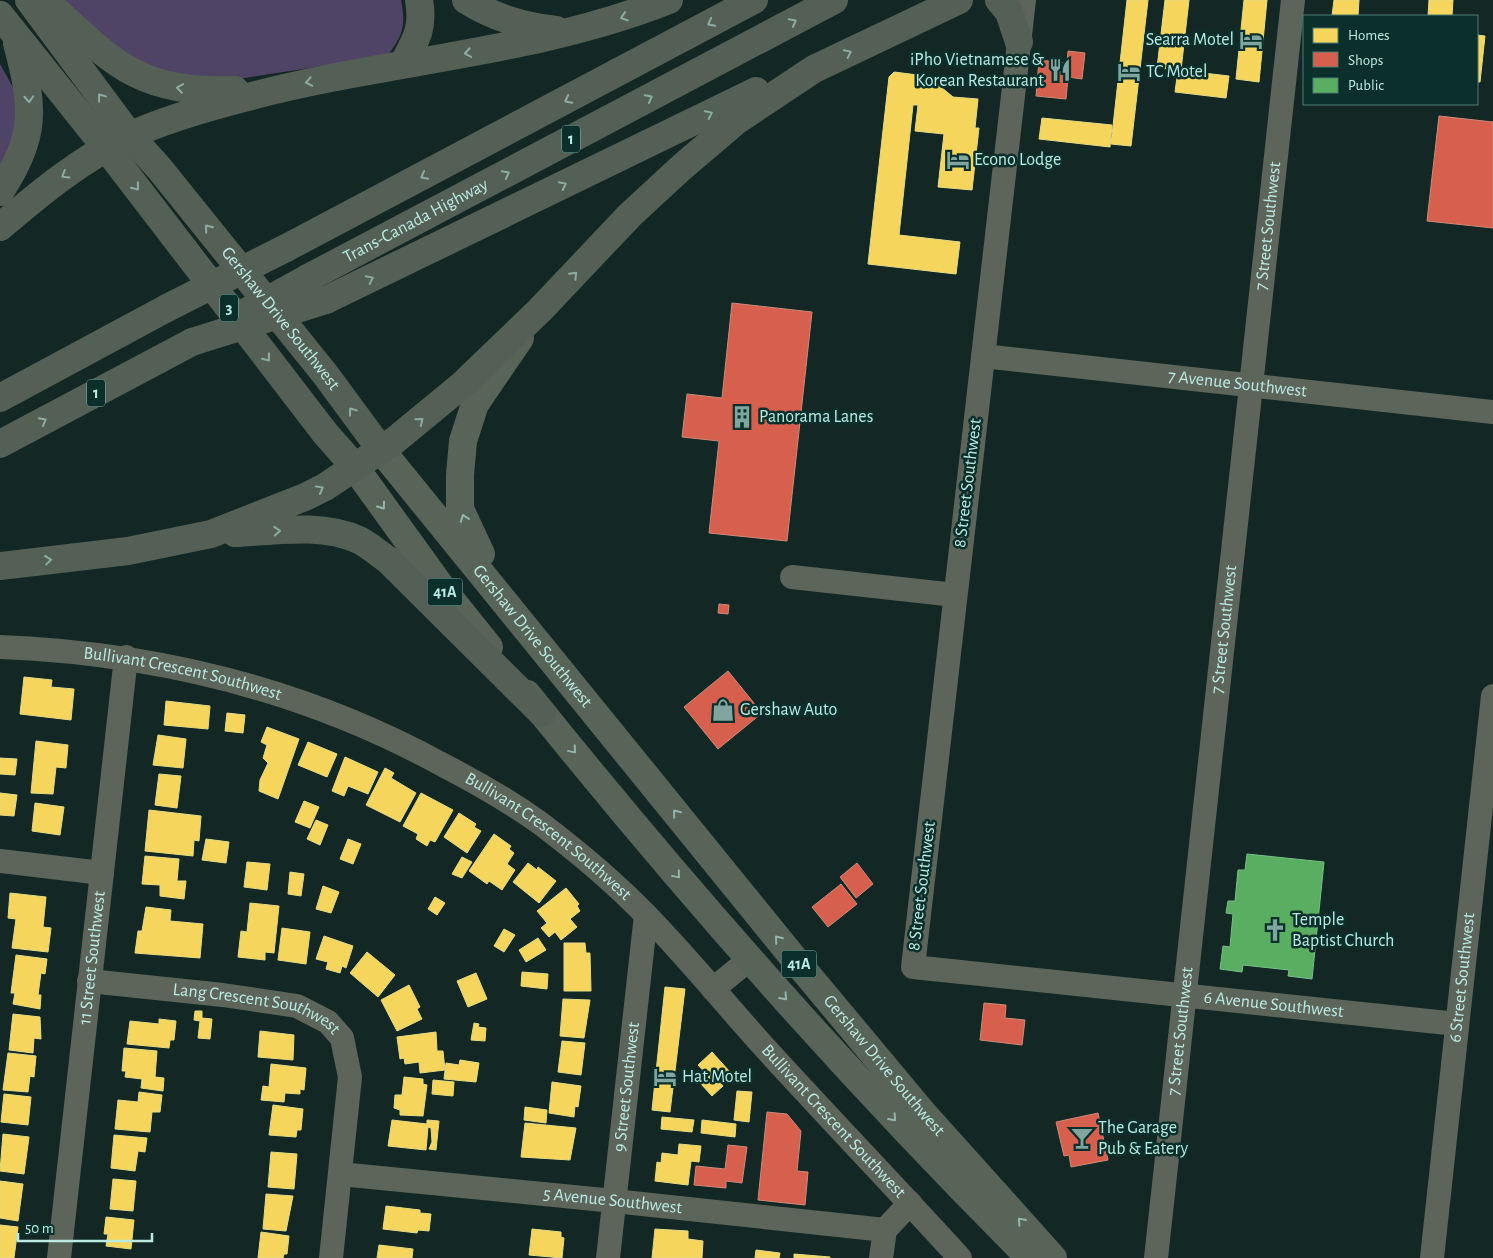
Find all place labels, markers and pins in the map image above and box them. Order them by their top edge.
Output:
hotel icon: Searra Motel [1238,27,1264,53]
place label: Searra Motel [1146,31,1234,49]
place label: iPho Vietnamese & Korean Restaurant [910,51,1044,90]
restaurant icon: iPho Vietnamese & Korean Restaurant [1047,57,1073,83]
hotel icon: TC Motel [1116,59,1142,85]
place label: TC Motel [1146,63,1207,81]
hotel icon: Econo Lodge [945,147,971,173]
place label: Econo Lodge [974,151,1061,169]
building icon: Panorama Lanes [729,404,755,430]
place label: Panorama Lanes [759,408,873,426]
shop icon: Gershaw Auto [710,697,736,723]
place label: Gershaw Auto [740,701,837,719]
place label: Temple Baptist Church [1292,911,1394,950]
church icon: Temple Baptist Church [1262,917,1288,943]
hotel icon: Hat Motel [652,1064,678,1090]
place label: Hat Motel [682,1068,752,1086]
place label: The Garage Pub & Eatery [1098,1119,1188,1158]
bar icon: The Garage Pub & Eatery [1069,1125,1095,1151]

